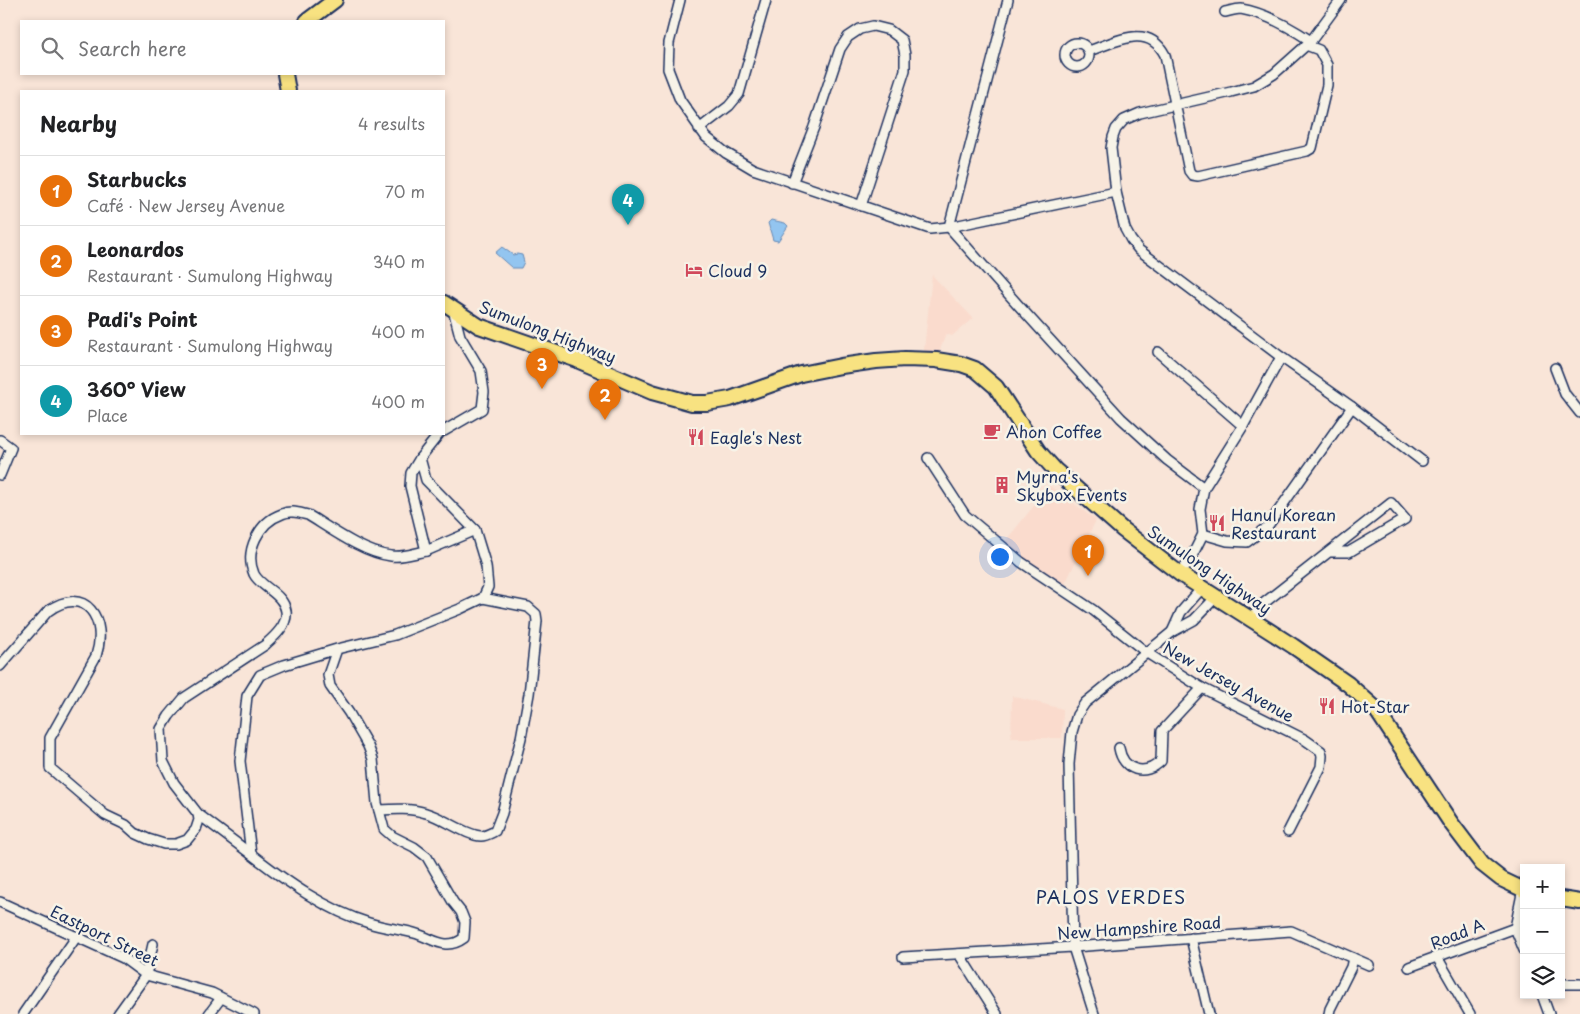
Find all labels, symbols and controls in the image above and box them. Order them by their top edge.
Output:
search box [20,20,445,75]
icon: search [38,34,66,62]
text: Search here [78,34,187,62]
text: Nearby [40,107,117,139]
text: 4 results [358,111,425,135]
text: Starbucks [87,165,187,193]
text: 1 [52,179,60,203]
text: 70 m [385,179,425,203]
pin: 4 [612,184,644,225]
text: Café · New Jersey Avenue [87,193,285,217]
text: Leonardos [87,235,184,263]
text: 2 [50,249,62,273]
text: 340 m [373,249,425,273]
place label: Cloud 9 [708,258,767,282]
hotel icon: Cloud 9 [684,260,704,280]
text: Restaurant · Sumulong Highway [87,263,333,287]
street label: Sumulong Highway [476,294,620,368]
text: Padi's Point [87,305,198,333]
text: 3 [51,319,61,343]
text: 400 m [372,319,425,343]
text: Restaurant · Sumulong Highway [87,333,333,357]
pin: 3 [526,348,558,389]
text: 360° View [87,375,186,403]
pin: 2 [589,379,621,420]
text: 4 [51,389,61,413]
text: 400 m [372,389,425,413]
text: Place [87,403,128,427]
place label: Ahon Coffee [1006,419,1102,443]
cafe icon: Ahon Coffee [982,421,1002,441]
place label: Eagle's Nest [710,425,802,449]
restaurant icon: Eagle's Nest [686,427,706,447]
place label: Myrna's Skybox Events [1016,464,1127,506]
building icon: Myrna's Skybox Events [992,475,1012,495]
place label: Hanul Korean Restaurant [1231,502,1336,544]
restaurant icon: Hanul Korean Restaurant [1207,513,1227,533]
street label: Sumulong Highway [1143,519,1277,619]
pin: 1 [1072,535,1104,576]
your location [987,544,1013,570]
street label: New Jersey Avenue [1159,635,1299,727]
place label: Hot-Star [1341,694,1410,718]
restaurant icon: Hot-Star [1317,696,1337,716]
map controls [1520,864,1565,999]
button: + [1520,864,1565,909]
district label: PALOS VERDES [1036,883,1186,910]
street label: Eastport Street [47,898,164,972]
street label: New Hampshire Road [1056,909,1222,945]
button: − [1520,909,1565,954]
street label: Road A [1426,912,1488,954]
button: layers [1520,954,1565,999]

